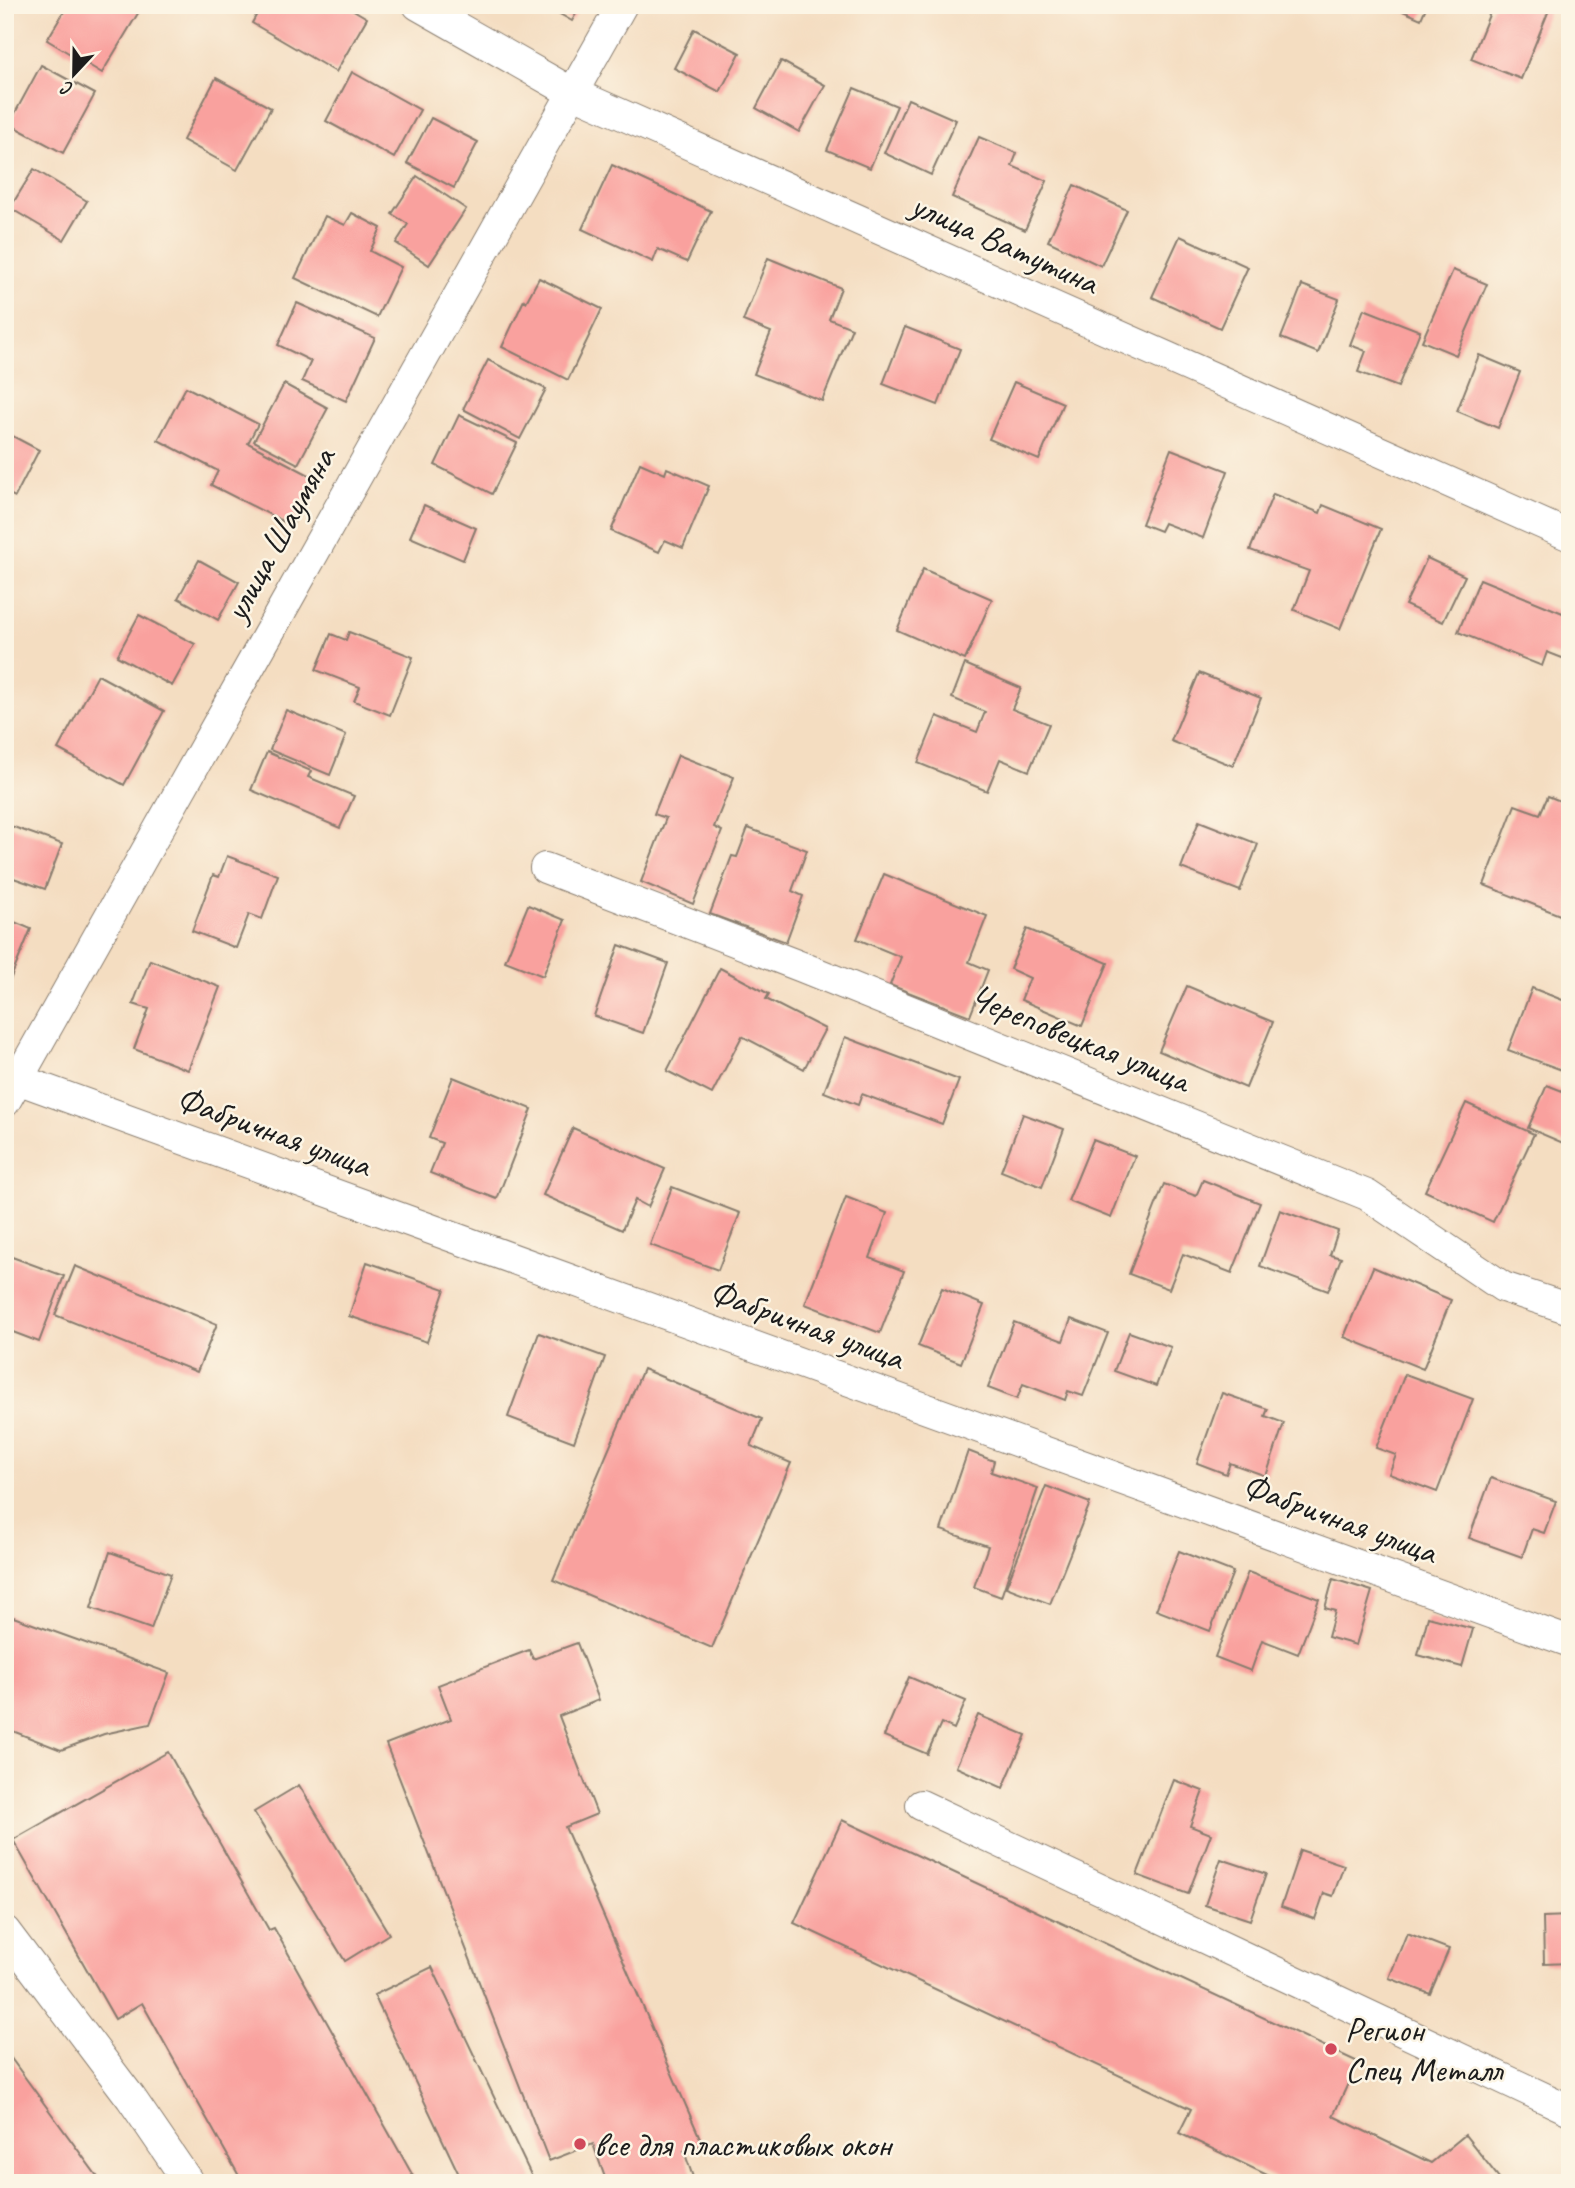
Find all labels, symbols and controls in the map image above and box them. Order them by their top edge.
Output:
north arrow [38,38,108,108]
text: С [57,75,77,102]
street label: улица Ватутина [902,181,1108,306]
street label: улица Шаумяна [212,437,347,631]
street label: Череповецкая улица [964,974,1198,1104]
street label: Фабричная улица [171,1076,379,1188]
street label: Фабричная улица [704,1269,912,1381]
street label: Фабричная улица [1237,1463,1445,1575]
place label: Регион Спец Металл [1345,2007,1504,2092]
marker: Регион Спец Металл [1323,2041,1339,2057]
place label: все для пластиковых окон [594,2122,894,2167]
marker: все для пластиковых окон [572,2136,588,2152]

